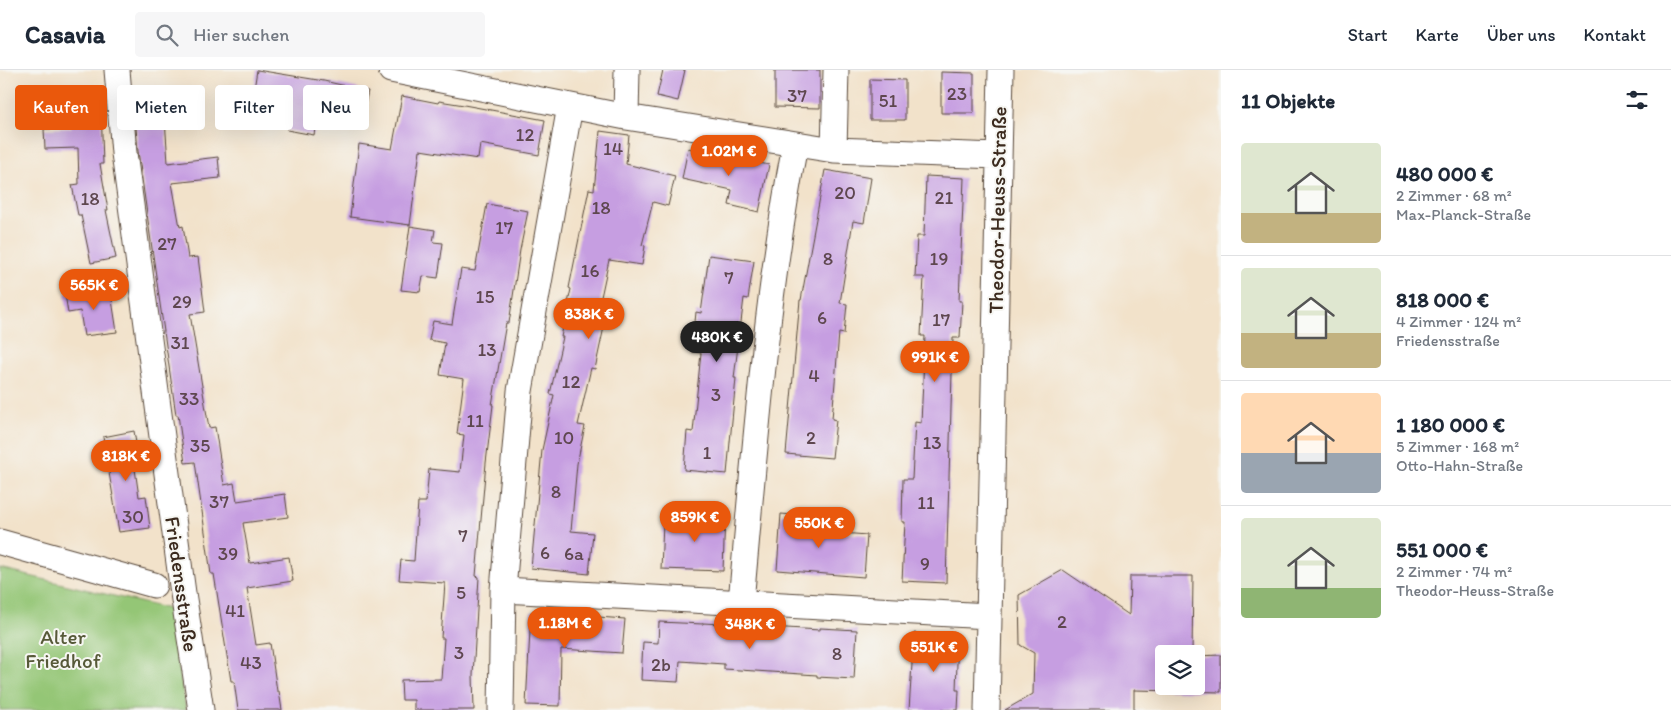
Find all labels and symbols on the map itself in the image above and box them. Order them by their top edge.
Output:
house number: 23 [947,82,967,105]
house number: 37 [787,84,807,107]
house number: 51 [879,89,898,112]
street label: Theodor-Heuss-Straße [983,106,1011,314]
house number: 12 [516,123,534,146]
pin: 1.02M € [683,134,775,177]
house number: 14 [603,137,623,160]
house number: 20 [834,181,856,204]
house number: 21 [935,186,954,209]
house number: 18 [80,187,100,210]
house number: 18 [591,196,611,219]
house number: 17 [495,216,513,239]
house number: 27 [157,232,177,255]
house number: 8 [823,247,833,270]
house number: 19 [930,247,948,270]
house number: 16 [581,259,599,282]
house number: 7 [724,266,734,289]
pin: 565K € [53,268,135,311]
house number: 15 [476,285,494,308]
house number: 29 [172,290,192,313]
pin: 838K € [548,298,630,340]
house number: 6 [817,306,827,329]
house number: 17 [932,308,950,331]
pin: 480K € [676,320,758,363]
house number: 31 [170,331,190,354]
house number: 13 [477,338,497,361]
pin: 991K € [894,340,976,383]
house number: 4 [808,364,820,387]
house number: 12 [562,370,580,393]
house number: 3 [711,383,721,406]
house number: 33 [179,387,199,410]
house number: 11 [466,409,484,432]
house number: 10 [554,426,574,449]
house number: 2 [806,426,816,449]
house number: 13 [922,431,942,454]
house number: 35 [190,434,210,457]
pin: 818K € [85,440,167,482]
house number: 1 [703,441,712,464]
house number: 8 [551,480,561,503]
house number: 37 [209,490,229,513]
house number: 11 [917,491,935,514]
pin: 859K € [654,500,736,543]
house number: 30 [122,505,144,528]
pin: 550K € [778,506,860,549]
street label: Friedensstraße [160,515,204,653]
house number: 7 [458,524,468,547]
house number: 6 [540,541,550,564]
house number: 39 [218,542,238,565]
house number: 6a [564,542,584,565]
house number: 9 [920,552,930,575]
house number: 5 [456,581,466,604]
house number: 41 [225,599,245,622]
pin: 1.18M € [519,606,611,649]
pin: 348K € [709,608,791,650]
house number: 2 [1057,610,1067,633]
park label: Alter Friedhof [25,624,101,673]
pin: 551K € [893,630,975,673]
house number: 3 [454,641,464,664]
house number: 8 [832,642,842,665]
house number: 43 [240,651,262,674]
house number: 2b [651,653,671,676]

